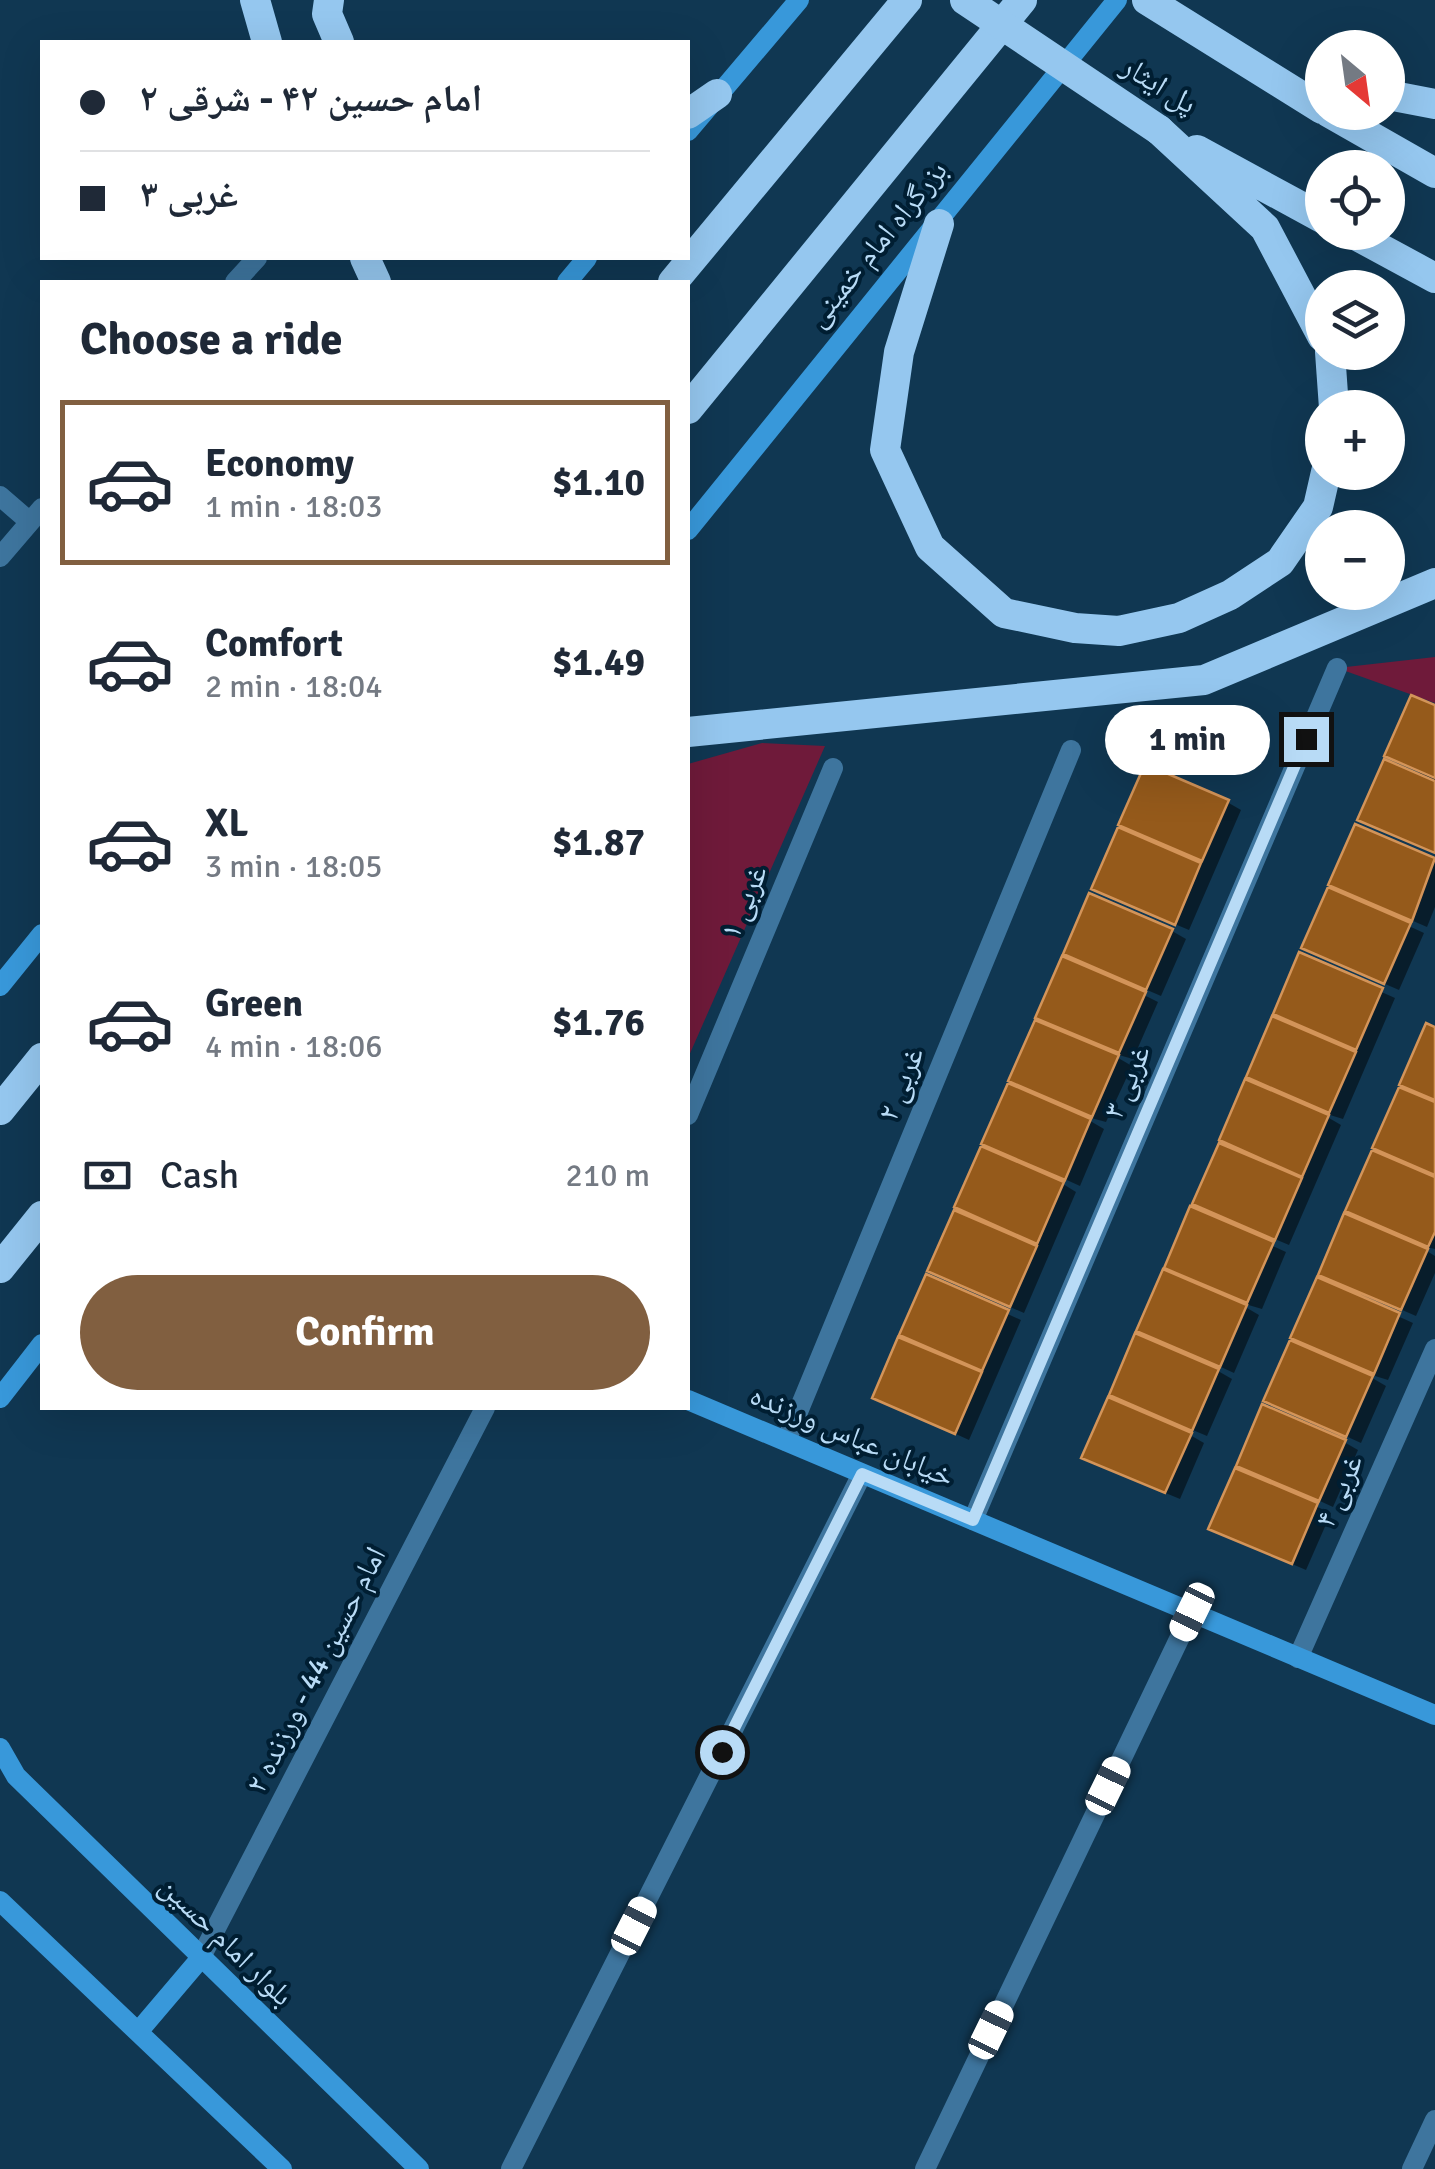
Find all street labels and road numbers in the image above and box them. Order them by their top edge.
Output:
street label: پل ایثار [1114,47,1204,122]
street label: بزرگراه امام خمینی [798,153,956,335]
street label: غربی ۱ [712,860,776,944]
street label: غربی ۳ [1095,1040,1159,1124]
street label: غربی ۲ [870,1042,932,1126]
street label: خیابان عباس ورزنده [744,1376,960,1496]
street label: غربی ۴ [1307,1449,1371,1533]
street label: امام حسین 44 - ورزنده ۲ [238,1541,394,1799]
street label: بلوار امام حسین [151,1868,301,2014]

